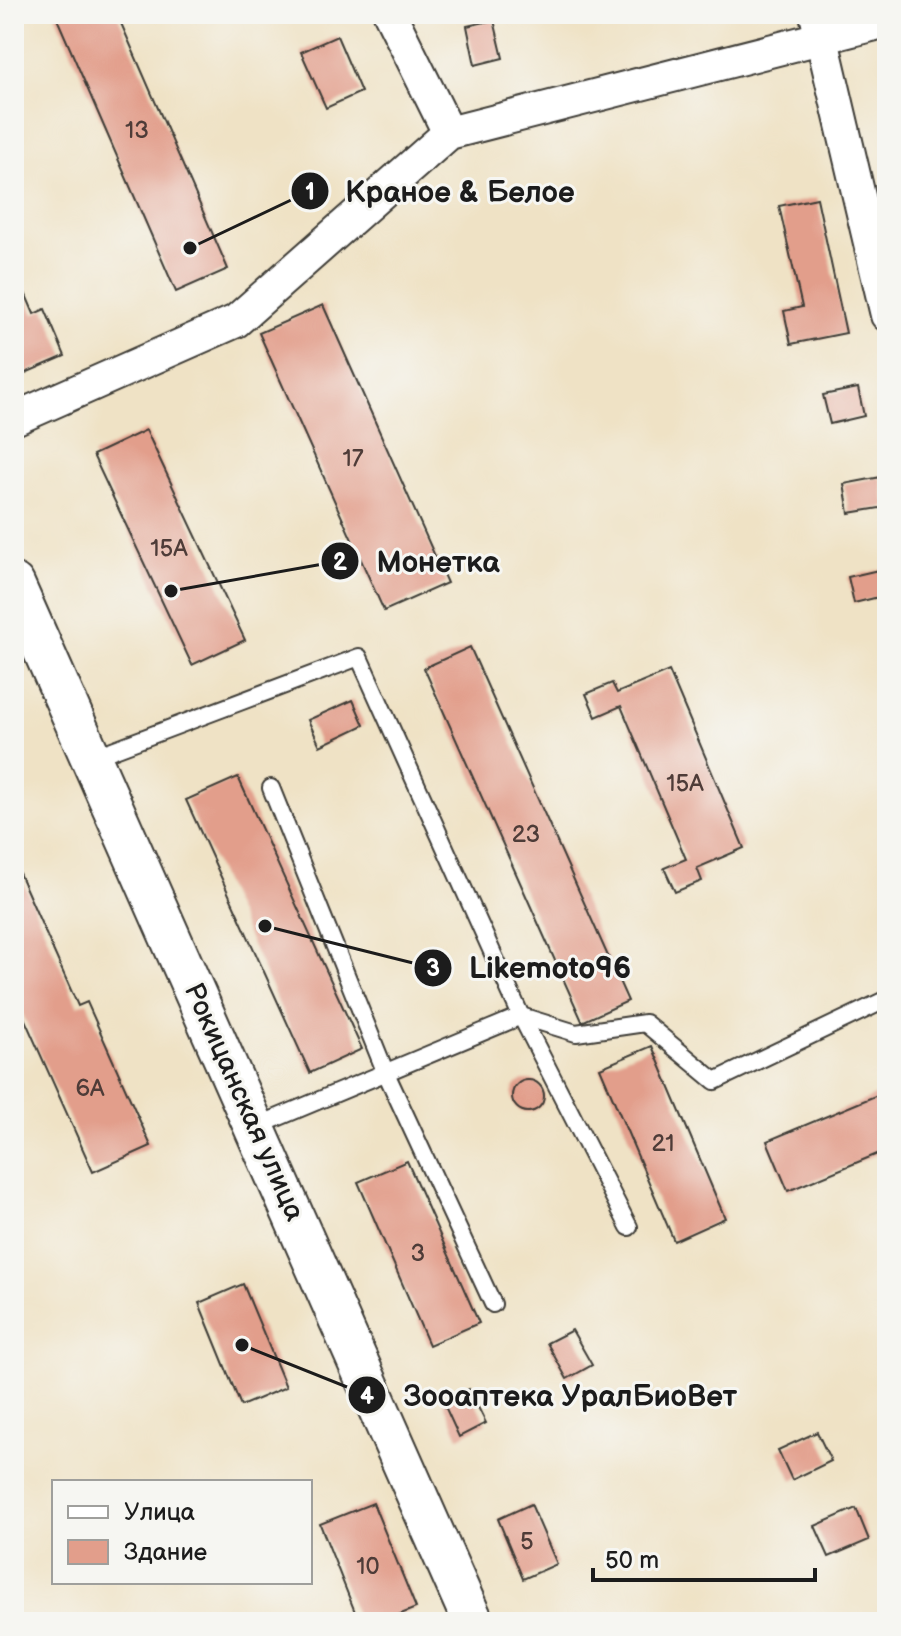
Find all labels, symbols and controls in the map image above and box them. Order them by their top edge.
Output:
house number: 13 [125,116,149,145]
callout: Краное & Белое [290,164,591,218]
text: Краное & Белое [345,175,575,211]
text: 1 [305,178,315,207]
house number: 17 [342,444,364,473]
house number: 15А [150,534,188,563]
callout: Монетка [320,534,515,588]
text: Монетка [376,545,500,581]
text: 2 [333,548,348,577]
house number: 15А [666,769,704,798]
house number: 23 [512,820,540,849]
callout: Likemoto96 [413,941,647,995]
text: Likemoto96 [469,951,631,987]
text: 3 [426,954,440,983]
street label: Рокицанская улица [177,978,312,1227]
house number: 6А [75,1074,105,1103]
house number: 21 [651,1129,675,1158]
house number: 3 [411,1239,425,1268]
callout: Зооаптека УралБиоВет [347,1368,753,1422]
text: Зооаптека УралБиоВет [403,1379,738,1415]
text: 4 [360,1382,374,1411]
legend [52,1480,312,1584]
text: Улица [124,1498,195,1527]
house number: 5 [520,1527,534,1556]
scale bar [593,1532,815,1582]
text: Здание [124,1538,207,1567]
text: 50 m [605,1546,659,1575]
house number: 10 [356,1552,380,1581]

